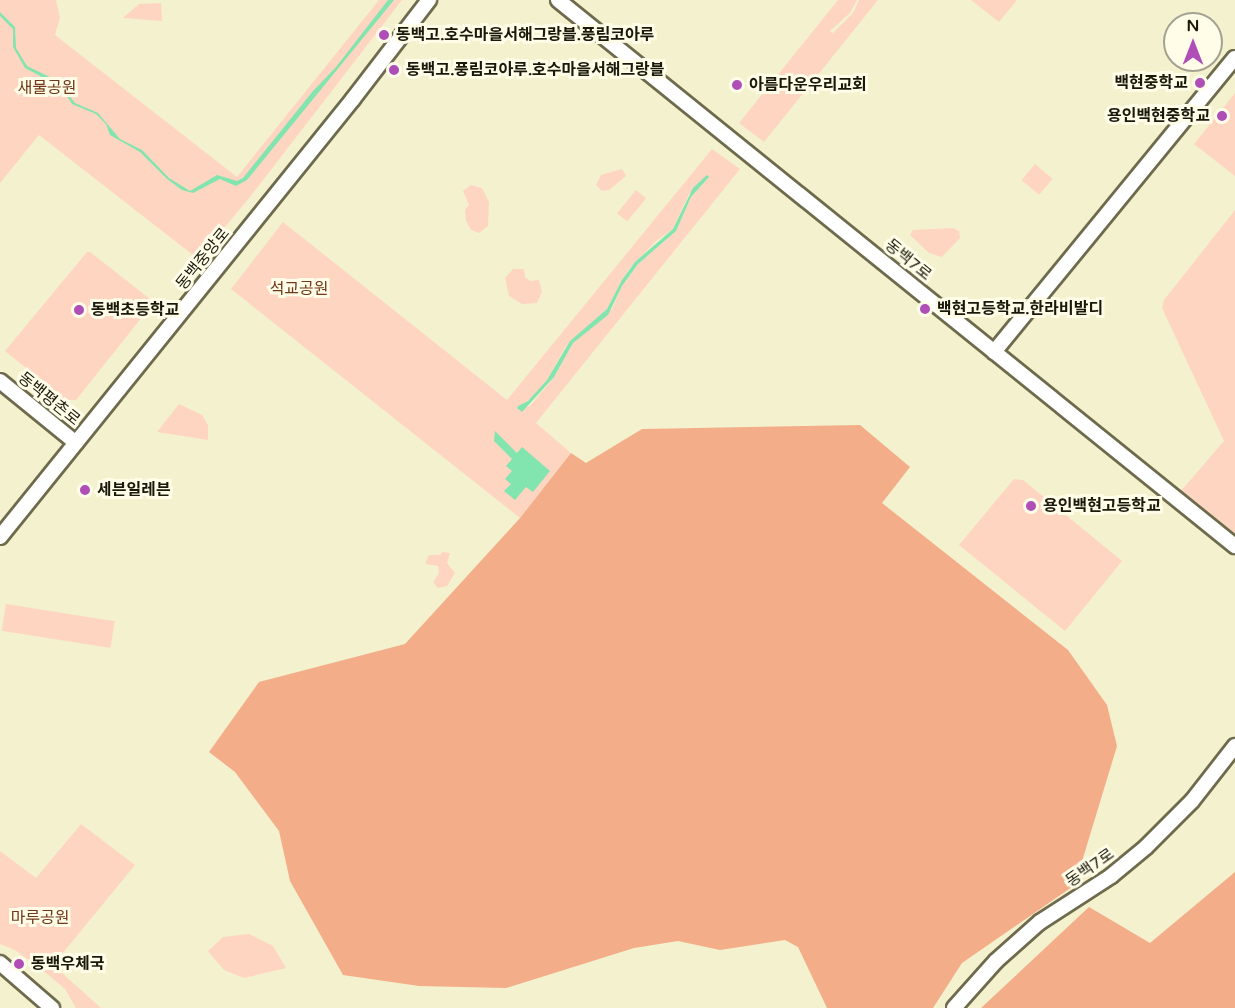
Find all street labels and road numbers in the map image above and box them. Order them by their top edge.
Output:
street label: 동백중앙로 [172,224,234,294]
street label: 동백7로 [881,235,935,285]
street label: 동백평촌로 [14,368,84,430]
street label: 동백7로 [1062,845,1118,891]

